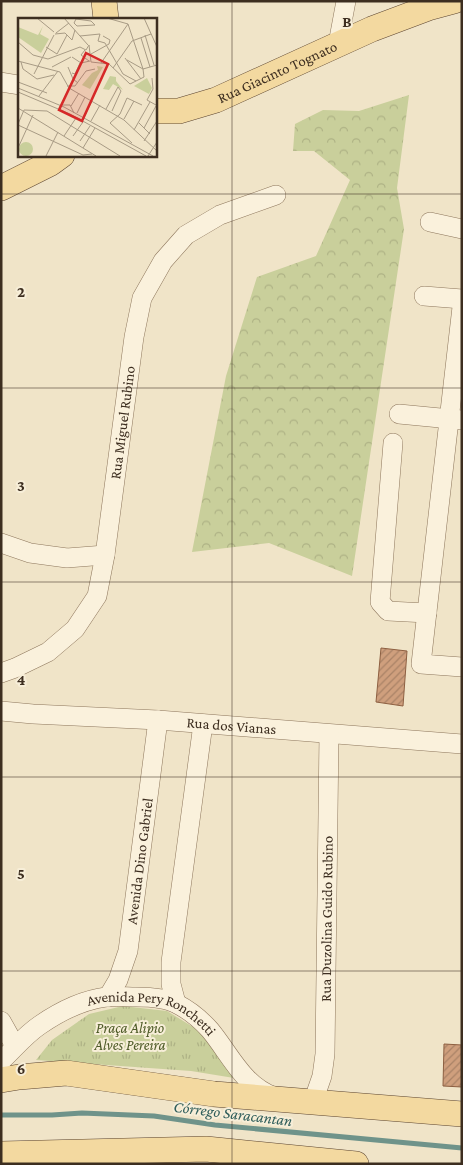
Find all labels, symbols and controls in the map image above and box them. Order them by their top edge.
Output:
text: B [342,13,352,30]
inset map [18,18,156,156]
street label: Rua Giacinto Tognato [215,38,339,106]
text: 2 [17,283,25,300]
street label: Rua Miguel Rubino [107,365,138,480]
text: 3 [17,477,25,494]
text: 4 [17,671,26,688]
street label: Rua dos Vianas [186,714,277,737]
street label: Avenida Dino Gabriel [124,797,156,925]
street label: Rua Duzolina Guido Rubino [318,836,336,1002]
text: 5 [17,865,25,882]
street label: Avenida Pery Ronchetti [85,988,219,1039]
park label: Praça Alipio Alves Pereira [93,1020,166,1053]
text: 6 [17,1060,25,1077]
water label: Córrego Saracantan [173,1098,293,1130]

